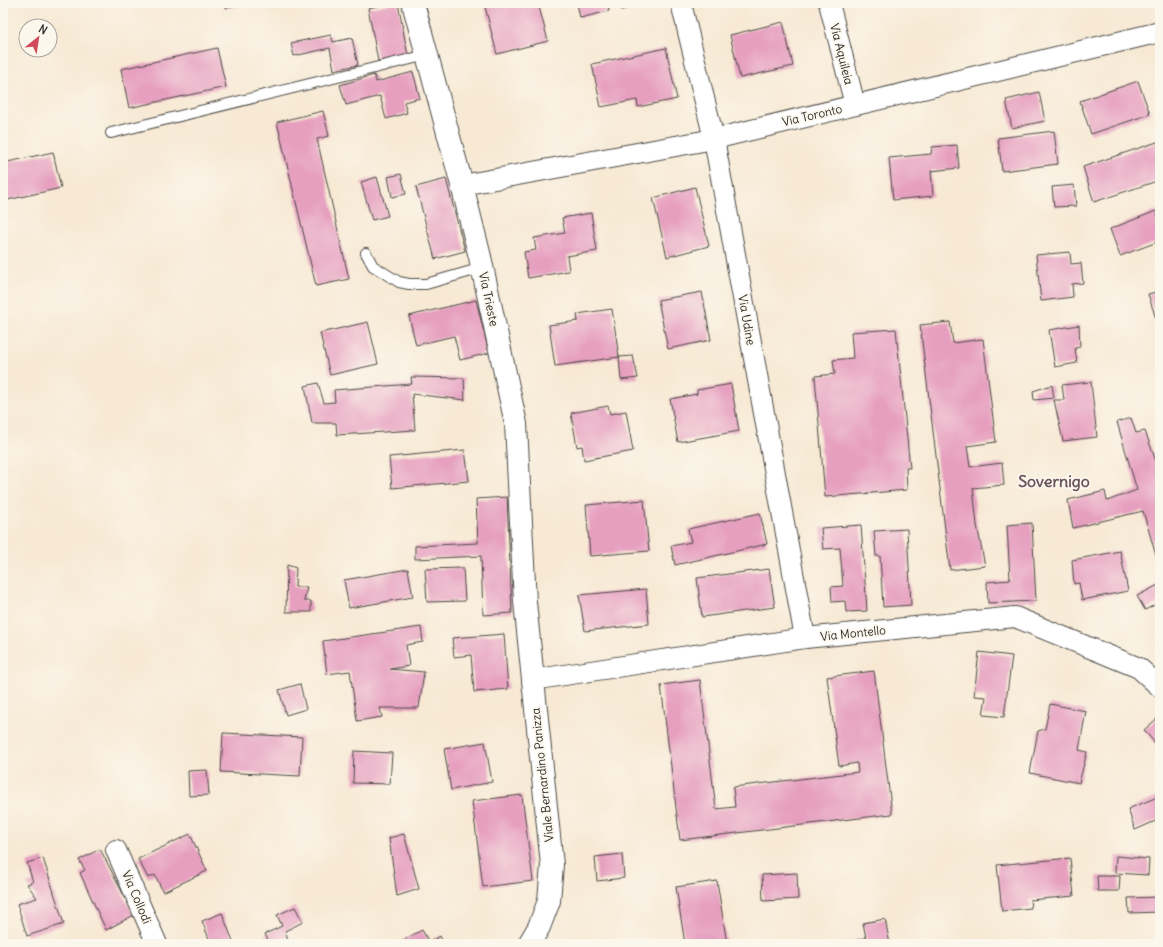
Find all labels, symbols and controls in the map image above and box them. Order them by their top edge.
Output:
north arrow [18,18,58,58]
text: N [36,21,50,37]
street label: Via Aquileia [827,22,857,86]
street label: Via Toronto [780,101,844,129]
street label: Via Trieste [476,270,502,328]
street label: Via Udine [735,294,759,346]
district label: Sovernigo [1018,471,1090,492]
street label: Via Montello [820,622,887,644]
street label: Viale Bernardino Panizza [527,707,557,843]
street label: Via Collodi [119,868,155,926]

